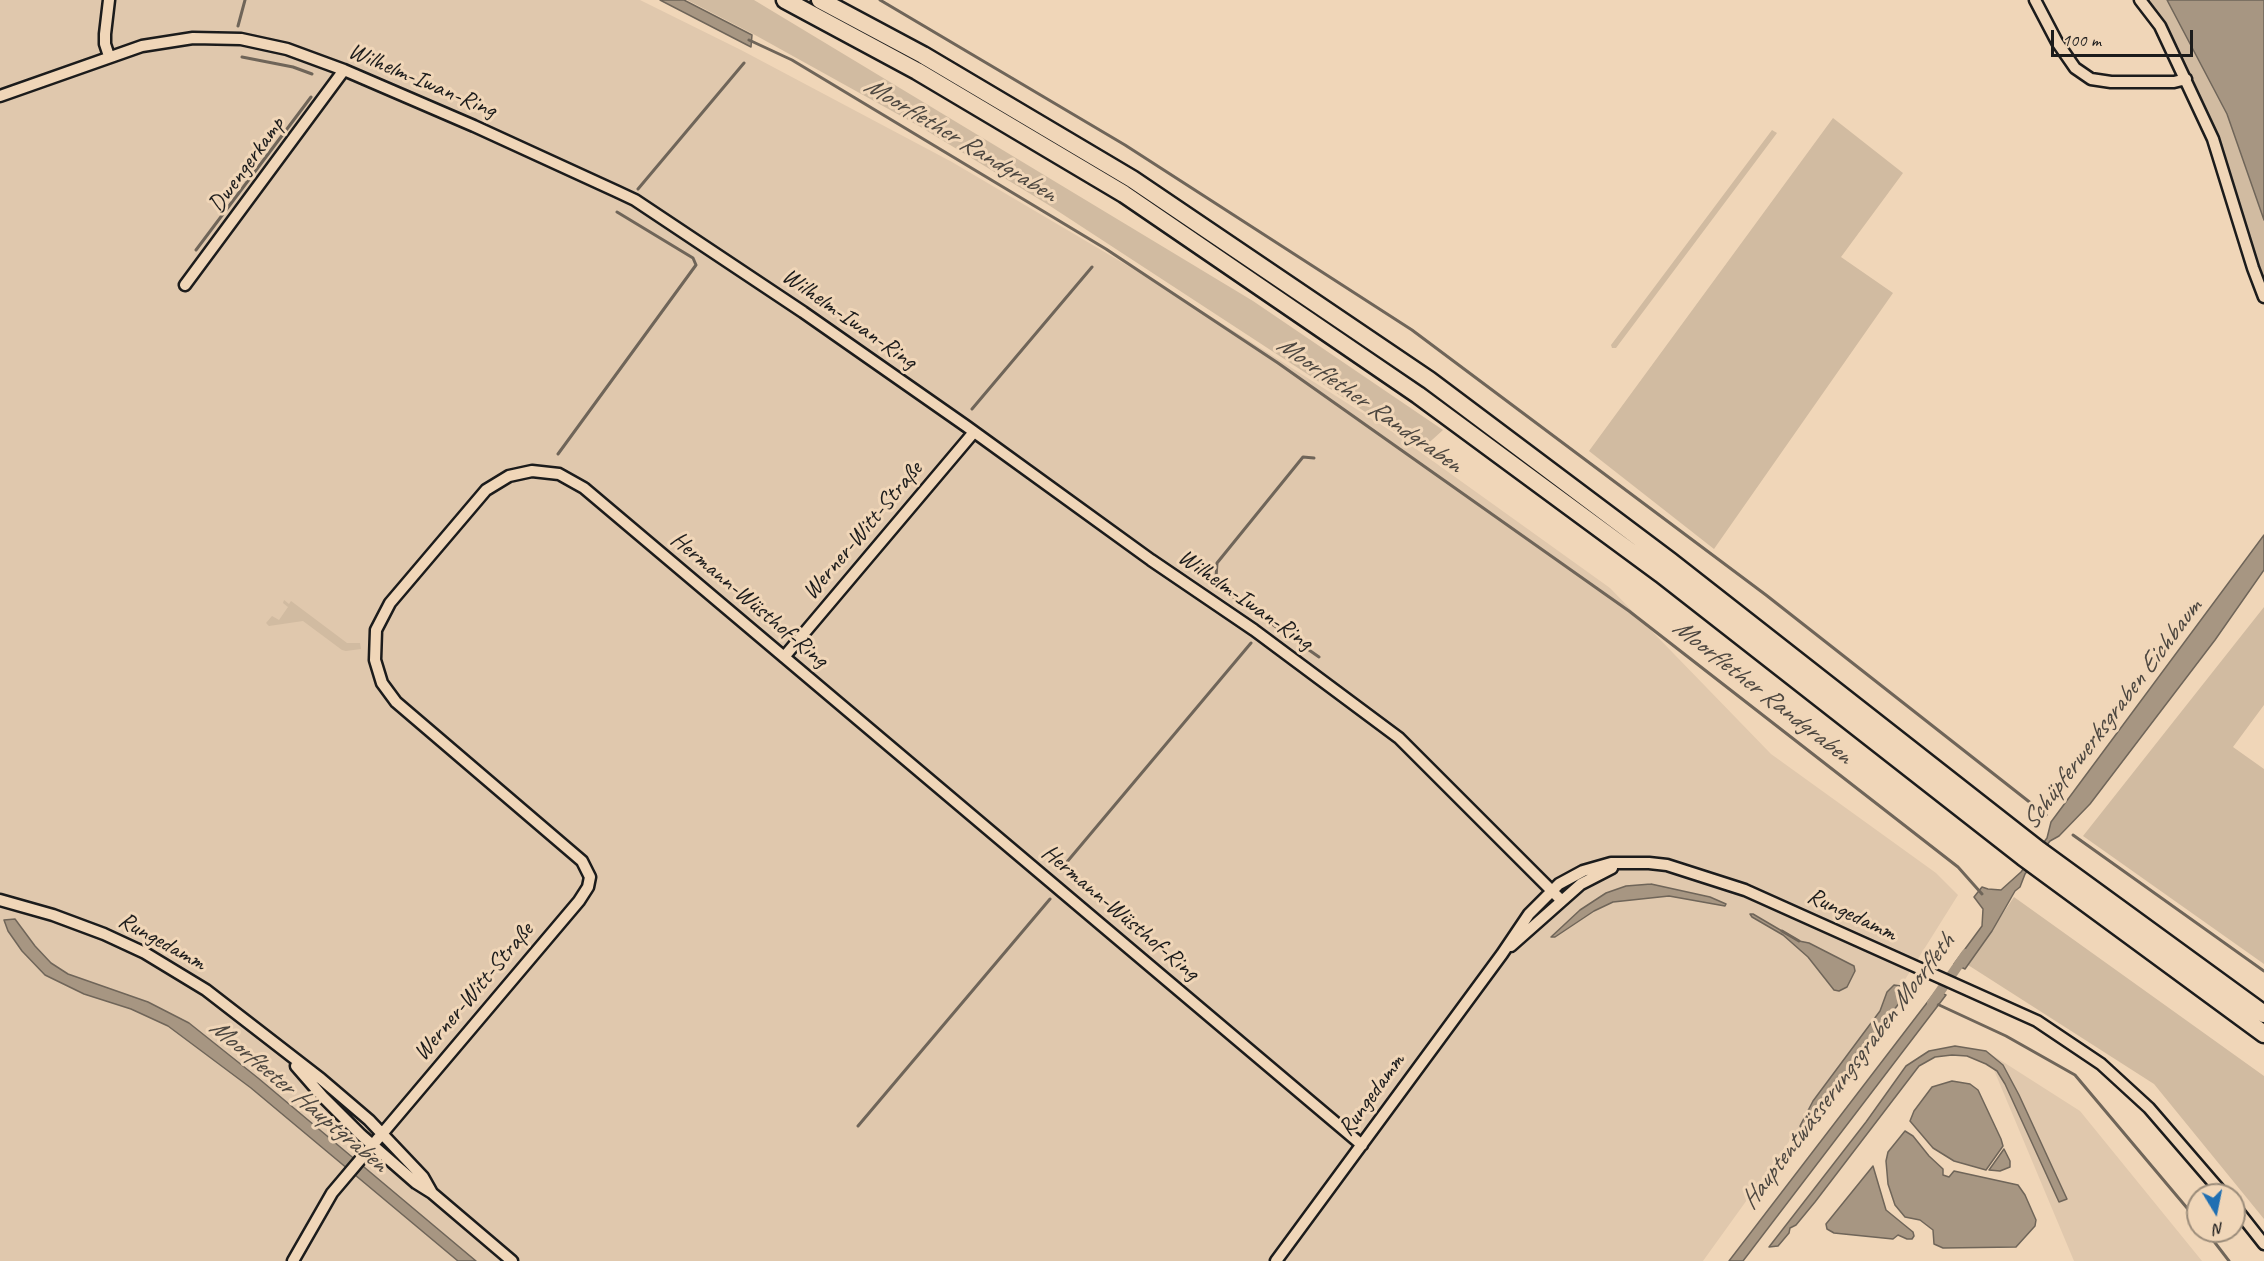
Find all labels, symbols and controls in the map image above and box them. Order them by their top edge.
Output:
scale bar [2054,18,2196,56]
text: 100 m [2062,29,2101,51]
street label: Wilhelm-Iwan-Ring [344,37,500,125]
water label: Moorflether Randgraben [858,70,1062,210]
street label: Dwengerkamp [203,111,291,219]
street label: Wilhelm-Iwan-Ring [776,262,922,376]
water label: Moorflether Randgraben [1270,329,1468,481]
street label: Werner-Witt-Straße [797,456,929,606]
street label: Hermann-Wüsthof-Ring [664,526,834,674]
street label: Wilhelm-Iwan-Ring [1172,543,1318,657]
water label: Schüpferwerksgraben Eichbaum [2015,594,2209,836]
water label: Moorflether Randgraben [1666,612,1858,772]
street label: Hermann-Wüsthof-Ring [1035,839,1205,987]
street label: Rungedamm [1803,882,1901,948]
street label: Rungedamm [113,906,211,978]
street label: Werner-Witt-Straße [408,917,540,1067]
water label: Hauptentwässerungsgraben Moorfleth [1734,928,1962,1216]
water label: Moorfleeter Hauptgraben [203,1012,393,1180]
street label: Rungedamm [1332,1048,1412,1142]
north arrow [2186,1183,2246,1243]
text: N [2212,1218,2225,1239]

